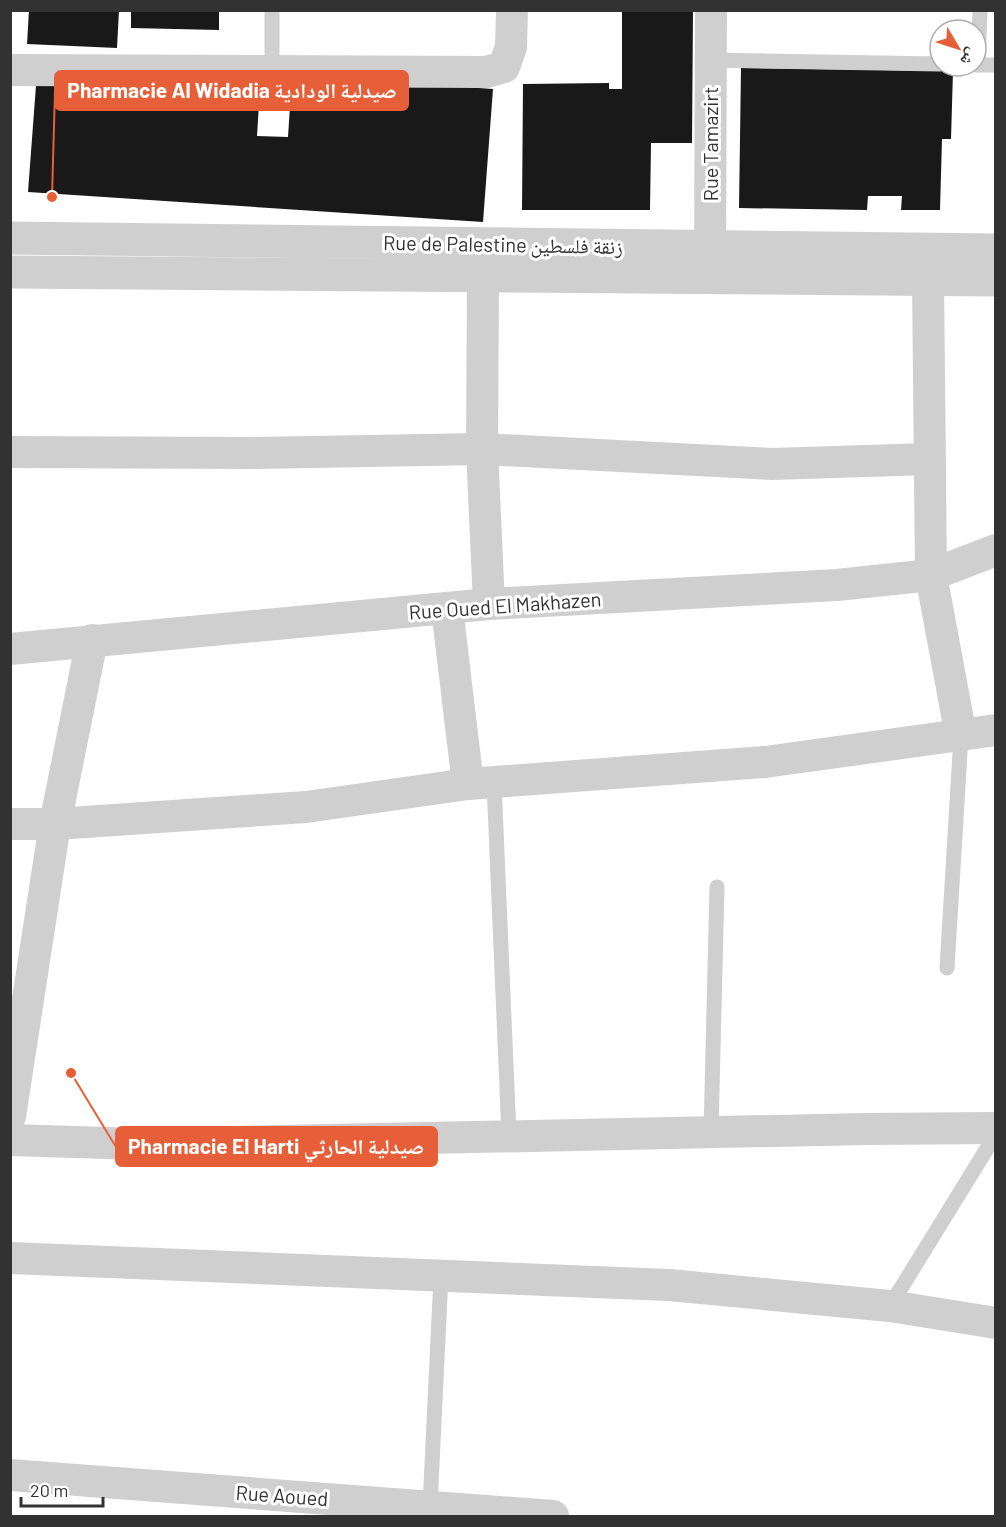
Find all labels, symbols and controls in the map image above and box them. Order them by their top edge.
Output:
north arrow [928,18,988,78]
text: ش [957,45,983,70]
callout: Pharmacie Al Widadia صيدلية الودادية [55,71,408,110]
text: Pharmacie Al Widadia صيدلية الودادية [67,77,397,103]
street label: Rue Tamazirt [698,87,722,201]
street label: Rue de Palestine زنقة فلسطين [383,230,623,259]
street label: Rue Oued El Makhazen [408,586,602,624]
callout: Pharmacie El Harti صيدلية الحارثي [116,1127,437,1166]
text: Pharmacie El Harti صيدلية الحارثي [128,1133,424,1163]
scale bar [21,1470,104,1508]
text: 20 m [30,1479,68,1501]
street label: Rue Aoued [235,1480,329,1510]

